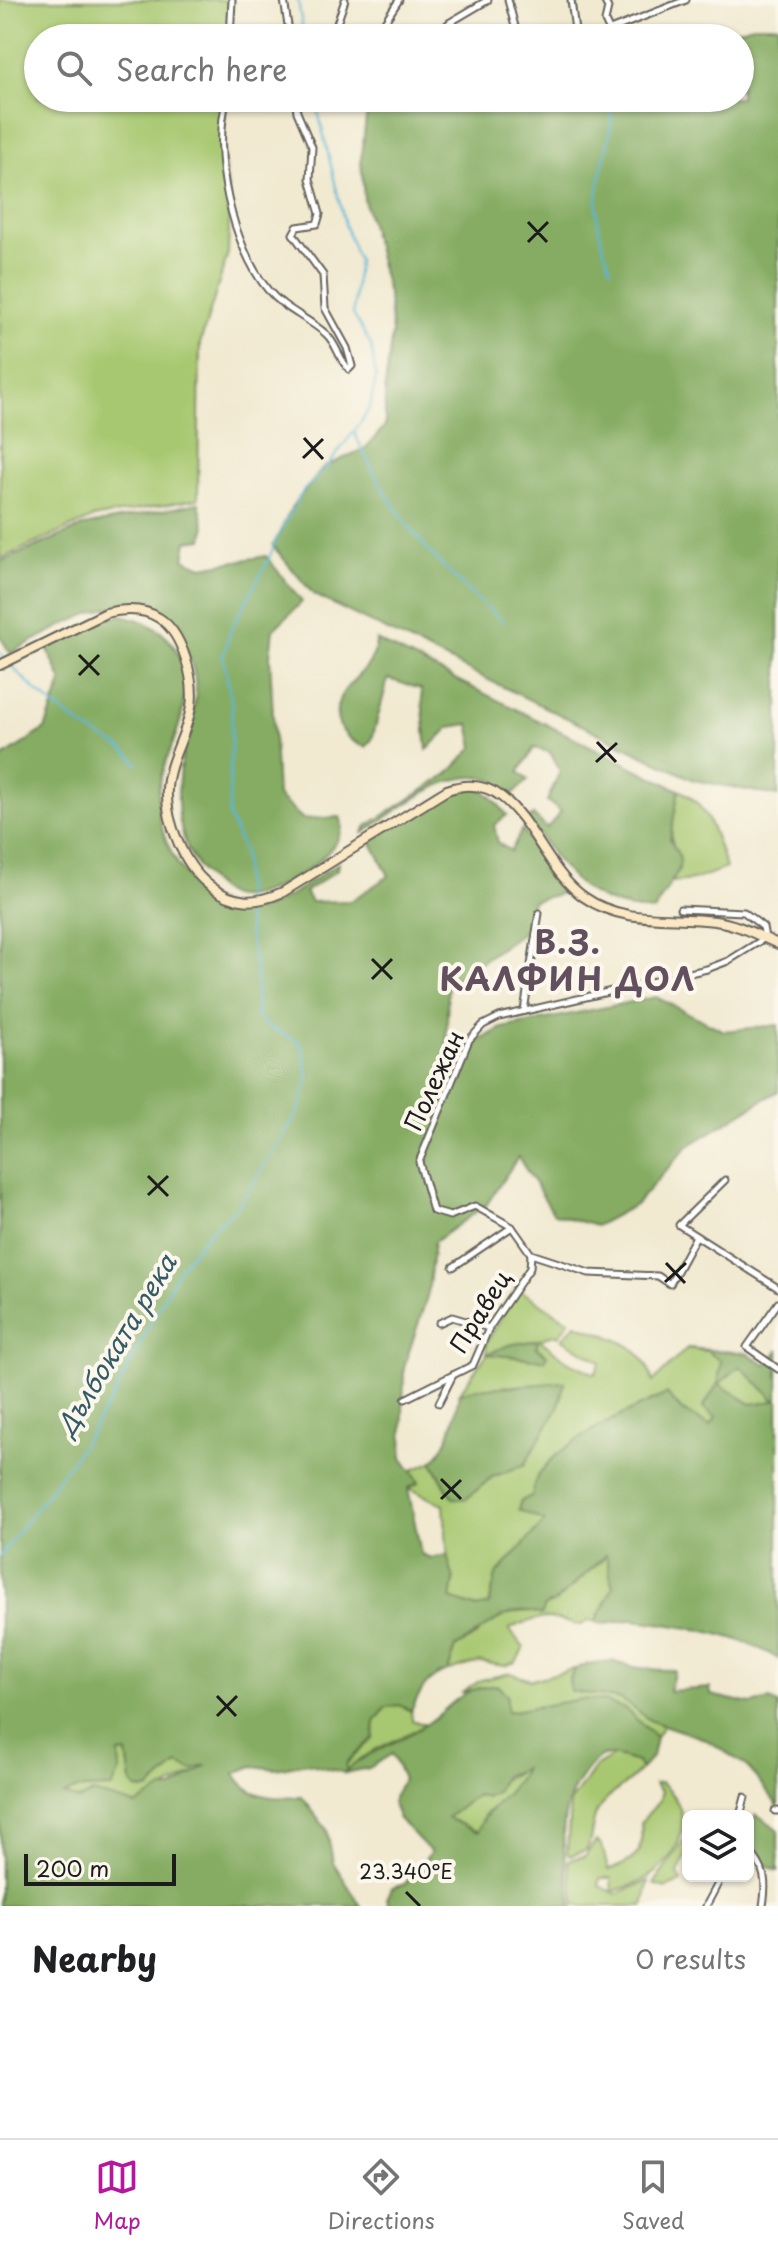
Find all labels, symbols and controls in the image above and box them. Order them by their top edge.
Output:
search box [24,24,754,112]
icon: search [52,46,96,90]
text: Search here [116,46,288,91]
district label: В.З. КАЛФИН ДОЛ [439,917,697,1002]
street label: Полежан [394,1024,472,1136]
water label: Дълбоката река [45,1245,186,1444]
street label: Правец [440,1262,519,1359]
map controls [682,1810,754,1882]
button: layers [682,1810,754,1882]
scale bar [24,1850,176,1886]
text: 200 m [36,1851,109,1884]
text: 23.340°E [359,1856,453,1886]
text: Nearby [32,1932,157,1984]
text: 0 results [635,1939,746,1978]
tab: Map [94,2155,141,2236]
tab: Directions [328,2155,435,2236]
tab: Saved [622,2155,684,2236]

